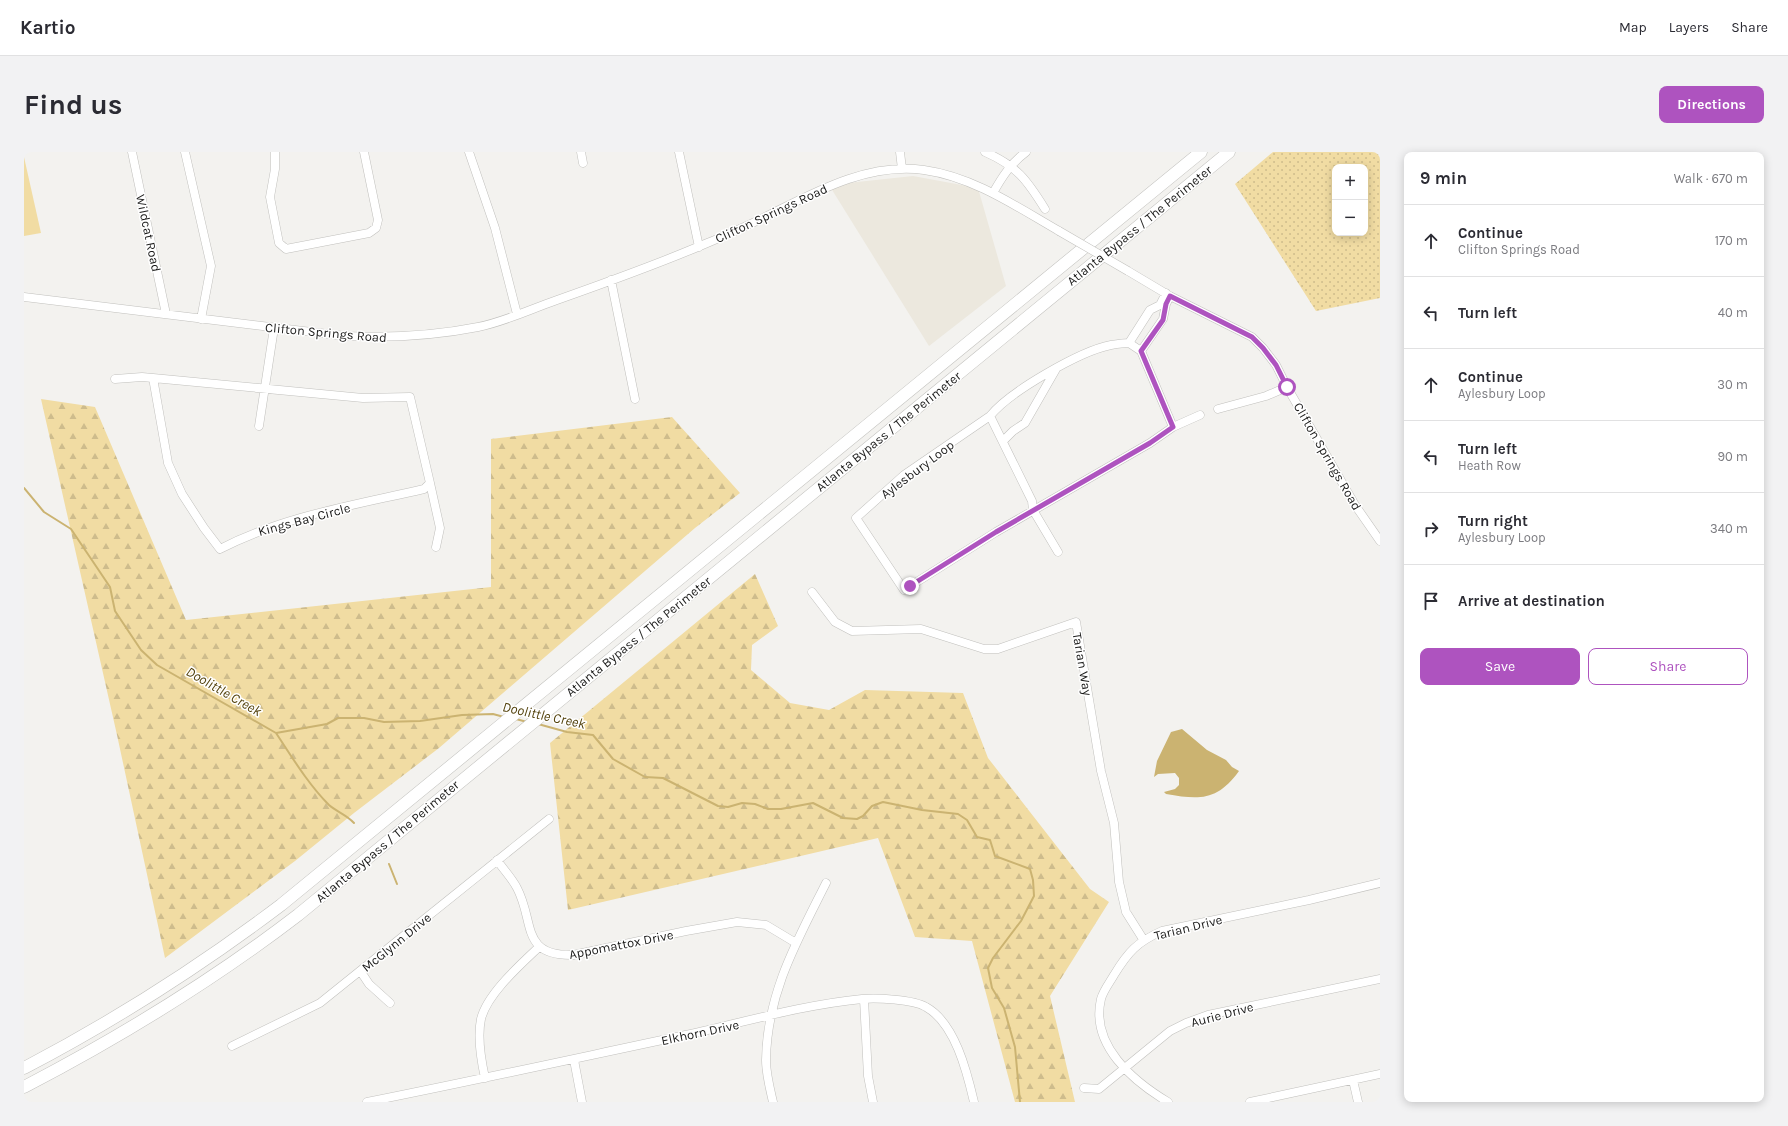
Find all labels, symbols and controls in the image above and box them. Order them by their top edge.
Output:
text: Kartio [20,17,75,39]
text: Map [1619,19,1647,36]
text: Layers [1669,19,1709,36]
text: Share [1731,19,1768,36]
button: Directions [1659,86,1764,123]
text: Find us [24,88,123,121]
street label: Atlanta Bypass / The Perimeter [1064,162,1215,289]
map controls [1332,164,1368,236]
button: + [1332,164,1368,200]
text: 9 min [1420,168,1467,188]
text: Walk · 670 m [1674,171,1748,186]
street label: Clifton Springs Road [713,181,830,246]
street label: Wildcat Road [133,193,164,273]
button: − [1332,200,1368,236]
text: Continue [1458,224,1523,242]
icon: ahead [1420,230,1442,252]
text: 170 m [1715,233,1748,248]
text: Clifton Springs Road [1458,242,1580,257]
icon: left [1420,302,1442,324]
text: Turn left [1458,304,1517,322]
text: 40 m [1718,305,1748,320]
street label: Clifton Springs Road [265,320,387,345]
street label: Atlanta Bypass / The Perimeter [813,368,964,495]
text: Continue [1458,368,1523,386]
icon: ahead [1420,374,1442,396]
text: 30 m [1717,377,1748,392]
route start [1278,378,1296,396]
text: Aylesbury Loop [1458,386,1546,401]
street label: Clifton Springs Road [1291,400,1365,513]
street label: Aylesbury Loop [878,437,957,502]
text: Turn left [1458,440,1517,458]
icon: left [1420,446,1442,468]
text: 90 m [1717,449,1748,464]
text: Heath Row [1458,458,1521,473]
street label: Kings Bay Circle [256,500,352,539]
text: Turn right [1458,512,1528,530]
icon: right [1420,518,1442,540]
text: 340 m [1710,521,1748,536]
text: Aylesbury Loop [1458,530,1546,545]
street label: Atlanta Bypass / The Perimeter [563,573,714,700]
route end [901,577,919,595]
icon: arrive [1420,590,1442,612]
text: Arrive at destination [1458,592,1605,610]
street label: Tarian Way [1070,631,1095,697]
button: Save [1420,648,1580,685]
button: Share [1588,648,1748,685]
water label: Doolittle Creek [183,663,265,720]
water label: Doolittle Creek [501,698,588,733]
street label: Atlanta Bypass / The Perimeter [313,777,462,906]
street label: McGlynn Drive [359,910,434,975]
street label: Tarian Drive [1153,912,1224,943]
street label: Appomattox Drive [568,927,675,962]
street label: Aurie Drive [1189,999,1255,1030]
street label: Elkhorn Drive [660,1017,741,1048]

